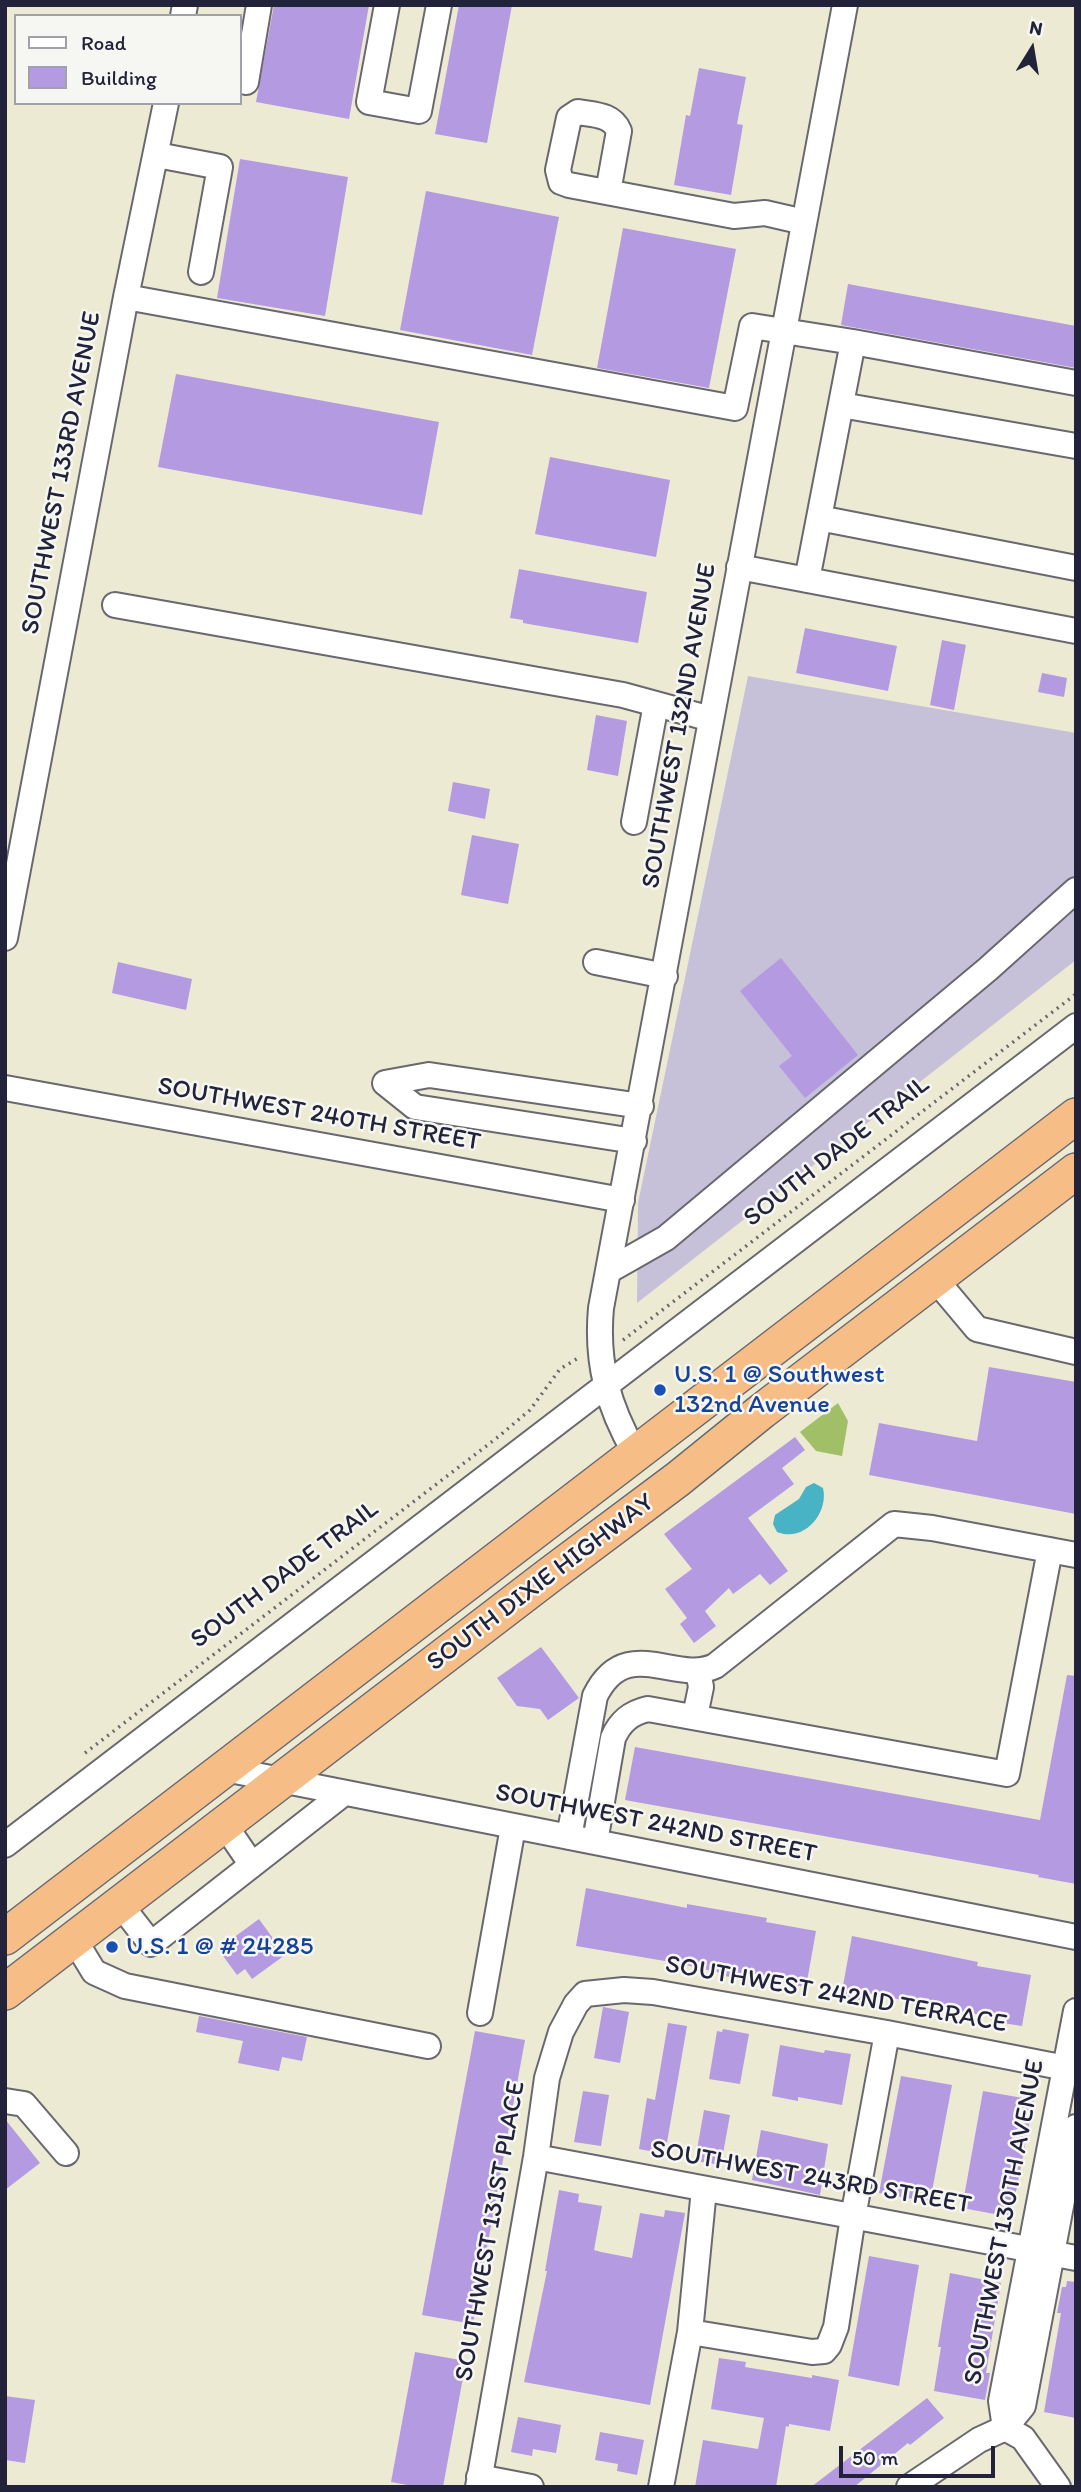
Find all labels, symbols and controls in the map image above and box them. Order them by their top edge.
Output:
legend [14,14,242,105]
north arrow [997,14,1067,84]
text: N [1028,15,1045,40]
text: Road [81,30,126,55]
text: Building [81,65,157,90]
street label: SOUTHWEST 133RD AVENUE [15,309,109,637]
street label: SOUTHWEST 132ND AVENUE [636,561,724,891]
street label: SOUTH DADE TRAIL [738,1070,936,1234]
street label: SOUTHWEST 240TH STREET [155,1071,483,1159]
place label: U.S. 1 @ Southwest 132nd Avenue [674,1359,884,1420]
marker: U.S. 1 @ Southwest 132nd Avenue [652,1382,668,1398]
street label: SOUTH DIXIE HIGHWAY [421,1487,661,1679]
street label: SOUTH DADE TRAIL [185,1494,385,1656]
street label: SOUTHWEST 242ND STREET [493,1778,819,1870]
place label: U.S. 1 @ # 24285 [126,1931,313,1963]
marker: U.S. 1 @ # 24285 [104,1939,120,1955]
street label: SOUTHWEST 242ND TERRACE [663,1950,1009,2040]
street label: SOUTHWEST 130TH AVENUE [958,2057,1052,2387]
street label: SOUTHWEST 131ST PLACE [449,2079,533,2383]
street label: SOUTHWEST 243RD STREET [648,2134,974,2222]
scale bar [843,2432,999,2476]
text: 50 m [852,2445,898,2470]

